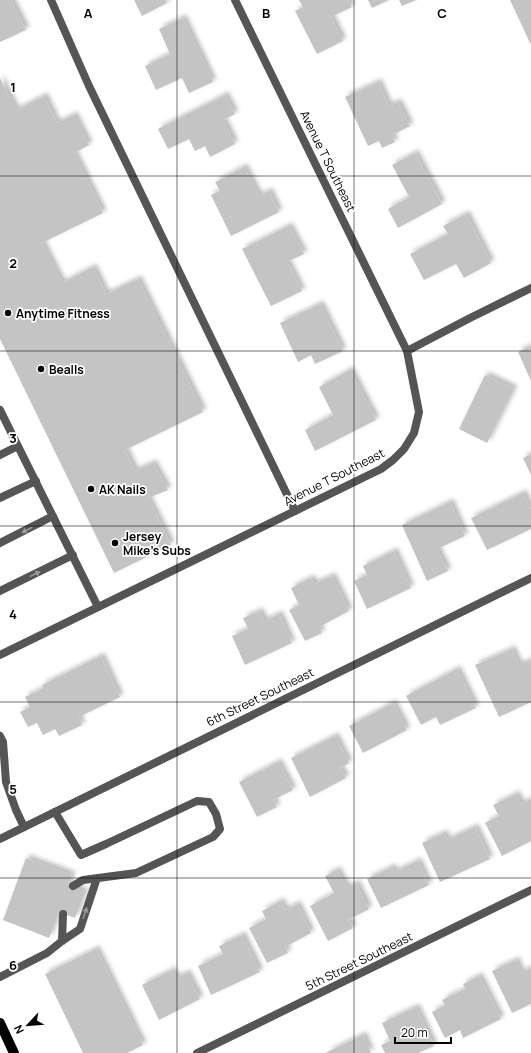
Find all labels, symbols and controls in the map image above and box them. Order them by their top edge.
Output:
text: A [84,4,93,22]
text: B [262,4,270,22]
text: C [437,4,447,22]
text: 1 [10,78,16,96]
street label: Avenue T Southeast [296,107,360,215]
text: 2 [9,254,17,272]
place label: Anytime Fitness [16,305,110,322]
marker: Anytime Fitness [3,308,13,318]
place label: Bealls [49,361,84,378]
marker: Bealls [36,364,46,374]
text: 3 [9,429,17,447]
street label: Avenue T Southeast [281,444,387,510]
place label: AK Nails [99,481,146,498]
marker: AK Nails [86,484,96,494]
one-way arrow [21,526,32,533]
place label: Jersey Mike's Subs [123,528,191,559]
marker: Jersey Mike's Subs [110,538,120,548]
one-way arrow [29,571,41,577]
text: 4 [9,605,17,623]
street label: 6th Street Southeast [203,663,317,730]
text: 5 [9,780,17,798]
one-way arrow [82,907,88,919]
street label: 5th Street Southeast [303,928,416,994]
text: 6 [9,956,17,974]
north arrow [8,1005,48,1045]
scale bar [395,1019,451,1045]
text: N [10,1023,27,1036]
text: 20 m [401,1024,428,1041]

